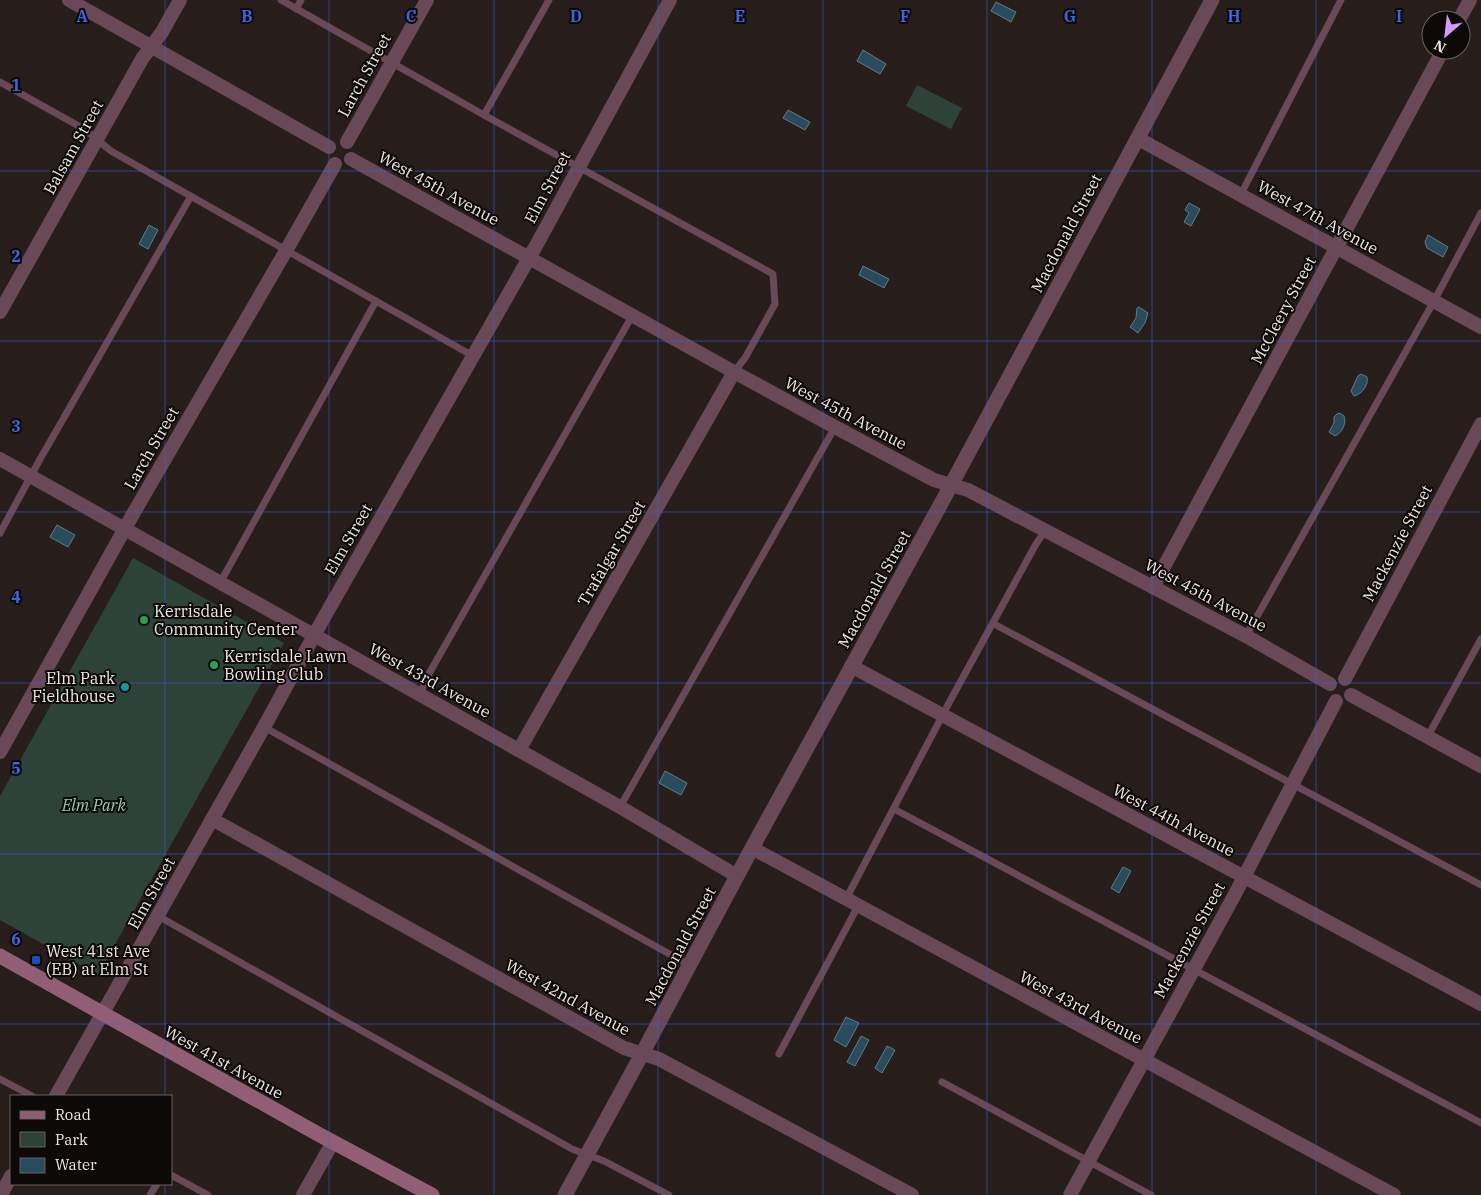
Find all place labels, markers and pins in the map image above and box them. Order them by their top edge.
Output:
place label: Kerrisdale Community Center [154,601,297,639]
marker: Kerrisdale Community Center [138,614,150,626]
place label: Kerrisdale Lawn Bowling Club [224,646,347,684]
marker: Kerrisdale Lawn Bowling Club [208,659,220,671]
place label: Elm Park Fieldhouse [32,668,116,706]
marker: Elm Park Fieldhouse [119,681,131,693]
place label: West 41st Ave (EB) at Elm St [46,941,150,979]
marker: West 41st Ave (EB) at Elm St [30,954,42,966]

